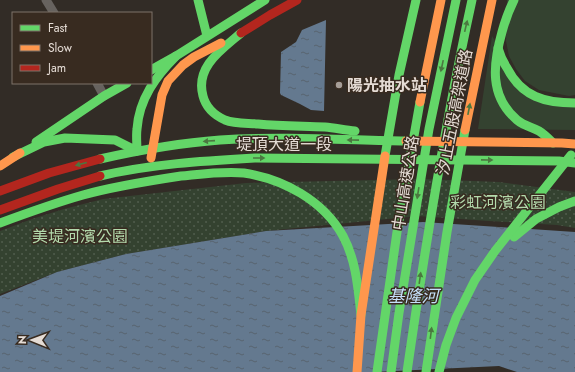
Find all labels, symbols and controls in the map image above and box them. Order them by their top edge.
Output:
legend [12,12,152,84]
text: Fast [48,19,67,37]
one-way arrow [464,20,470,32]
text: Slow [48,39,73,57]
street label: 汐止五股高架道路 [431,47,478,177]
text: Jam [46,59,66,77]
one-way arrow [438,59,444,72]
place label: 陽光抽水站 [347,74,427,97]
marker: 陽光抽水站 [334,80,344,90]
one-way arrow [466,102,472,115]
street label: 堤頂大道一段 [236,133,332,156]
street label: 中山高速公路 [387,134,424,232]
one-way arrow [346,137,359,143]
one-way arrow [203,138,215,145]
one-way arrow [253,155,266,161]
one-way arrow [481,157,494,163]
one-way arrow [75,161,88,167]
one-way arrow [415,187,421,199]
park label: 彩虹河濱公園 [450,191,546,214]
park label: 美堤河濱公園 [32,225,128,248]
one-way arrow [417,272,423,284]
water label: 基隆河 [388,284,441,308]
north arrow [12,320,52,360]
one-way arrow [428,327,434,339]
text: N [14,335,30,344]

